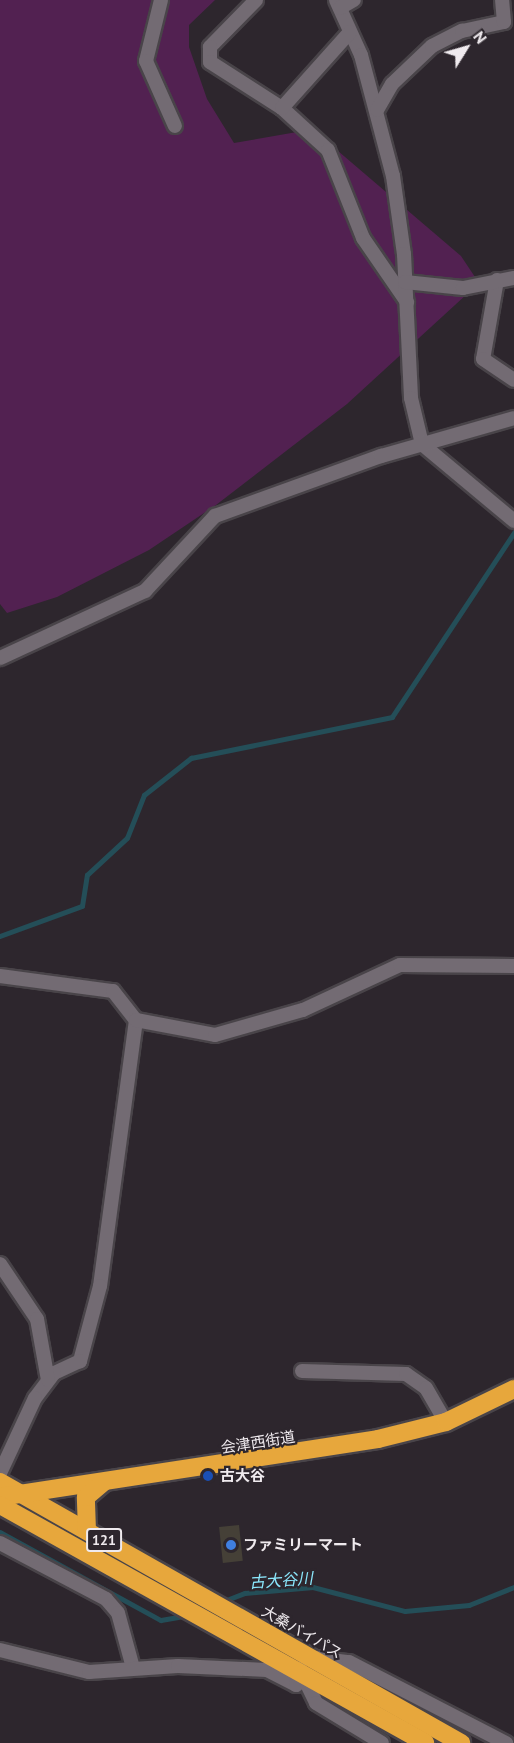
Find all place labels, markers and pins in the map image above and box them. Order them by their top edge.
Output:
place label: 古大谷 [220,1467,265,1485]
marker: 古大谷 [201,1469,215,1483]
place label: ファミリーマート [243,1536,363,1554]
marker: ファミリーマート [224,1538,238,1552]

